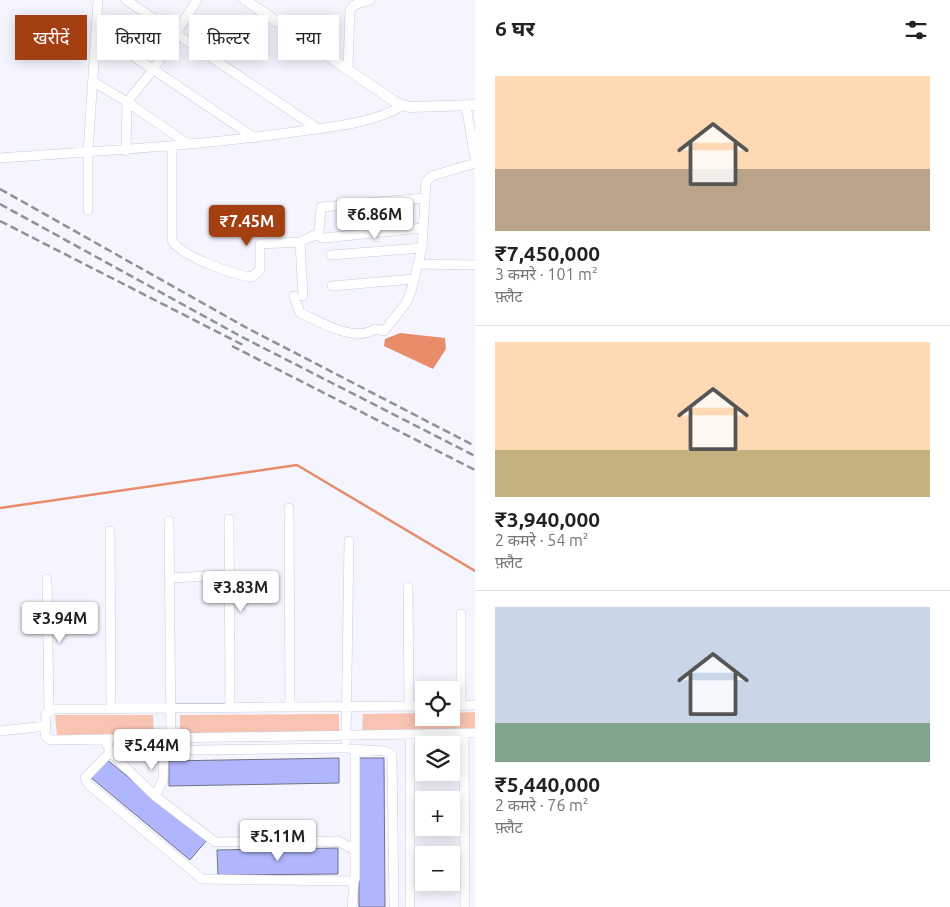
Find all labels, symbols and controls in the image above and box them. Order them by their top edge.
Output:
chip: खरीदें [15,15,87,60]
chip: किराया [97,15,179,60]
chip: फ़िल्टर [189,15,268,60]
chip: नया [278,15,339,60]
text: 6 घर [495,16,535,40]
icon: filters [902,16,930,44]
icon: home [668,109,758,199]
pin: ₹6.86M [334,198,416,240]
pin: ₹7.45M [206,204,288,247]
text: ₹6.86M [348,205,402,223]
text: ₹7.45M [220,212,274,230]
text: ₹7,450,000 [495,241,600,265]
text: 3 कमरे · 101 m² [495,265,598,283]
text: फ़्लैट [495,287,523,305]
icon: home [668,374,758,464]
text: ₹3,940,000 [495,507,600,531]
text: 2 कमरे · 54 m² [495,531,589,549]
text: फ़्लैट [495,553,523,571]
pin: ₹3.83M [200,570,282,613]
text: ₹3.83M [214,578,268,596]
pin: ₹3.94M [19,602,101,644]
text: ₹3.94M [33,609,87,627]
icon: home [668,639,758,729]
map controls [415,681,460,891]
button: locate [415,681,460,726]
pin: ₹5.44M [111,728,193,771]
text: ₹5.44M [125,736,179,754]
button: layers [415,736,460,781]
text: ₹5,440,000 [495,772,600,796]
button: + [415,791,460,836]
text: 2 कमरे · 76 m² [495,796,589,814]
text: फ़्लैट [495,818,523,836]
pin: ₹5.11M [237,820,319,862]
text: ₹5.11M [251,827,305,845]
button: − [415,846,460,891]

